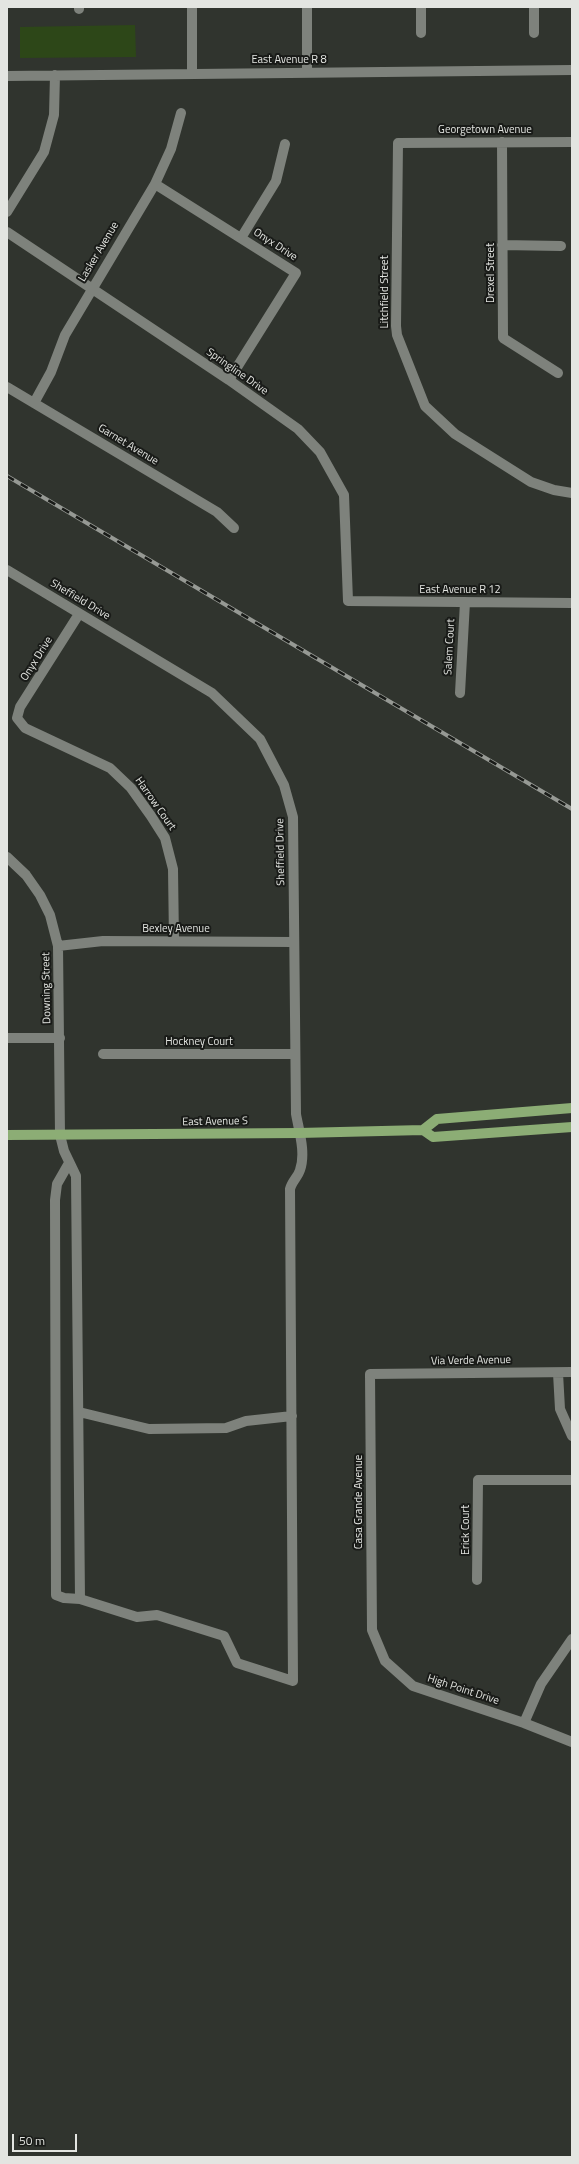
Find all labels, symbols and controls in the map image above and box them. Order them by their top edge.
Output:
street label: East Avenue R 8 [251,53,327,67]
street label: Georgetown Avenue [438,123,532,137]
street label: Lasker Avenue [76,220,122,284]
street label: Onyx Drive [250,226,300,264]
street label: Drexel Street [484,243,498,303]
street label: Litchfield Street [378,256,392,328]
street label: Springline Drive [204,346,270,398]
street label: Garnet Avenue [95,422,161,468]
street label: Sheffield Drive [48,577,112,623]
street label: East Avenue R 12 [419,583,501,597]
street label: Salem Court [442,619,458,675]
street label: Onyx Drive [18,634,56,684]
street label: Harrow Court [132,775,178,833]
street label: Sheffield Drive [274,818,288,886]
street label: Bexley Avenue [142,922,210,936]
street label: Downing Street [40,952,54,1024]
street label: Hockney Court [165,1035,233,1049]
street label: East Avenue S [182,1115,248,1129]
street label: Via Verde Avenue [431,1354,511,1368]
street label: Casa Grande Avenue [352,1455,366,1549]
street label: Erick Court [459,1505,473,1555]
street label: High Point Drive [425,1672,501,1708]
scale bar [14,2126,79,2152]
text: 50 m [19,2131,45,2150]

